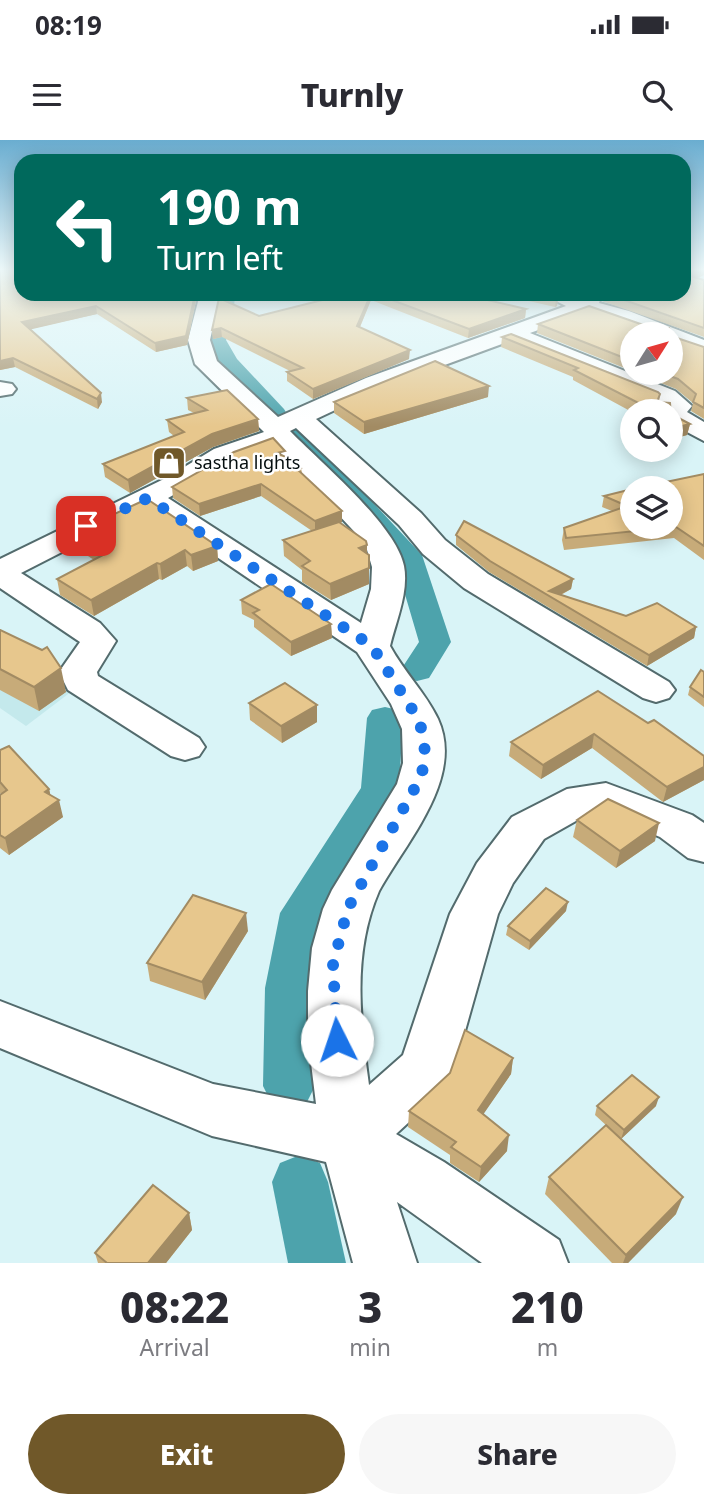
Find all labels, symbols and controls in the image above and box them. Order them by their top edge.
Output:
text: 08:19 [35,7,102,43]
text: Turnly [301,73,403,116]
icon: menu [28,76,66,114]
icon: search [638,76,676,114]
text: 190 m [157,173,302,239]
icon: left [42,182,133,273]
text: Turn left [157,236,283,279]
north arrow [620,322,682,385]
map controls [620,322,683,539]
button: search [620,399,683,462]
shop icon: sastha lights [150,444,188,482]
place label: sastha lights [194,450,300,474]
button: layers [620,476,683,539]
pin [56,496,116,556]
icon: arrive [67,507,105,545]
position arrow [300,1003,374,1077]
text: 08:22 [120,1278,229,1335]
text: 3 [358,1278,382,1335]
text: 210 [511,1278,584,1335]
text: Arrival [140,1331,210,1363]
text: min [349,1331,391,1363]
text: m [537,1331,558,1363]
button: Exit [28,1414,345,1494]
button: Share [359,1414,676,1494]

